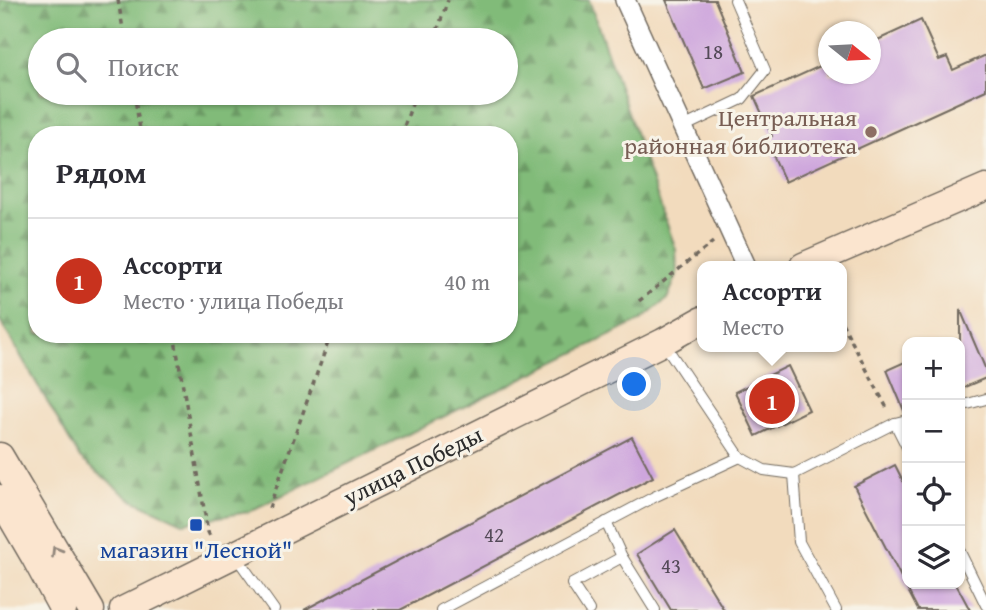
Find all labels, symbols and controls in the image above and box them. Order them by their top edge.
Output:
north arrow [818,21,881,84]
search box [28,28,518,105]
house number: 18 [703,36,723,67]
text: Поиск [108,47,179,86]
icon: search [52,48,90,86]
place label: Центральная районная библиотека [624,100,858,163]
marker: Центральная районная библиотека [863,124,879,140]
text: Рядом [56,150,147,194]
text: Ассорти [123,245,222,284]
popup [697,261,847,352]
text: 1 [73,265,85,298]
text: 40 m [444,265,490,298]
text: Ассорти [722,271,822,310]
text: Место · улица Победы [123,284,344,317]
text: Место [722,310,784,343]
map controls [902,337,965,589]
button: + [902,337,965,400]
your location [617,367,651,401]
pin: 1 [749,375,795,427]
button: − [902,400,965,463]
street label: улица Победы [336,417,489,515]
button: locate [902,463,965,526]
marker: магазин "Лесной" [188,517,204,533]
house number: 42 [484,519,504,550]
button: layers [902,526,965,589]
place label: магазин "Лесной" [100,532,292,567]
one-way arrow [52,546,65,559]
house number: 43 [661,550,681,581]

